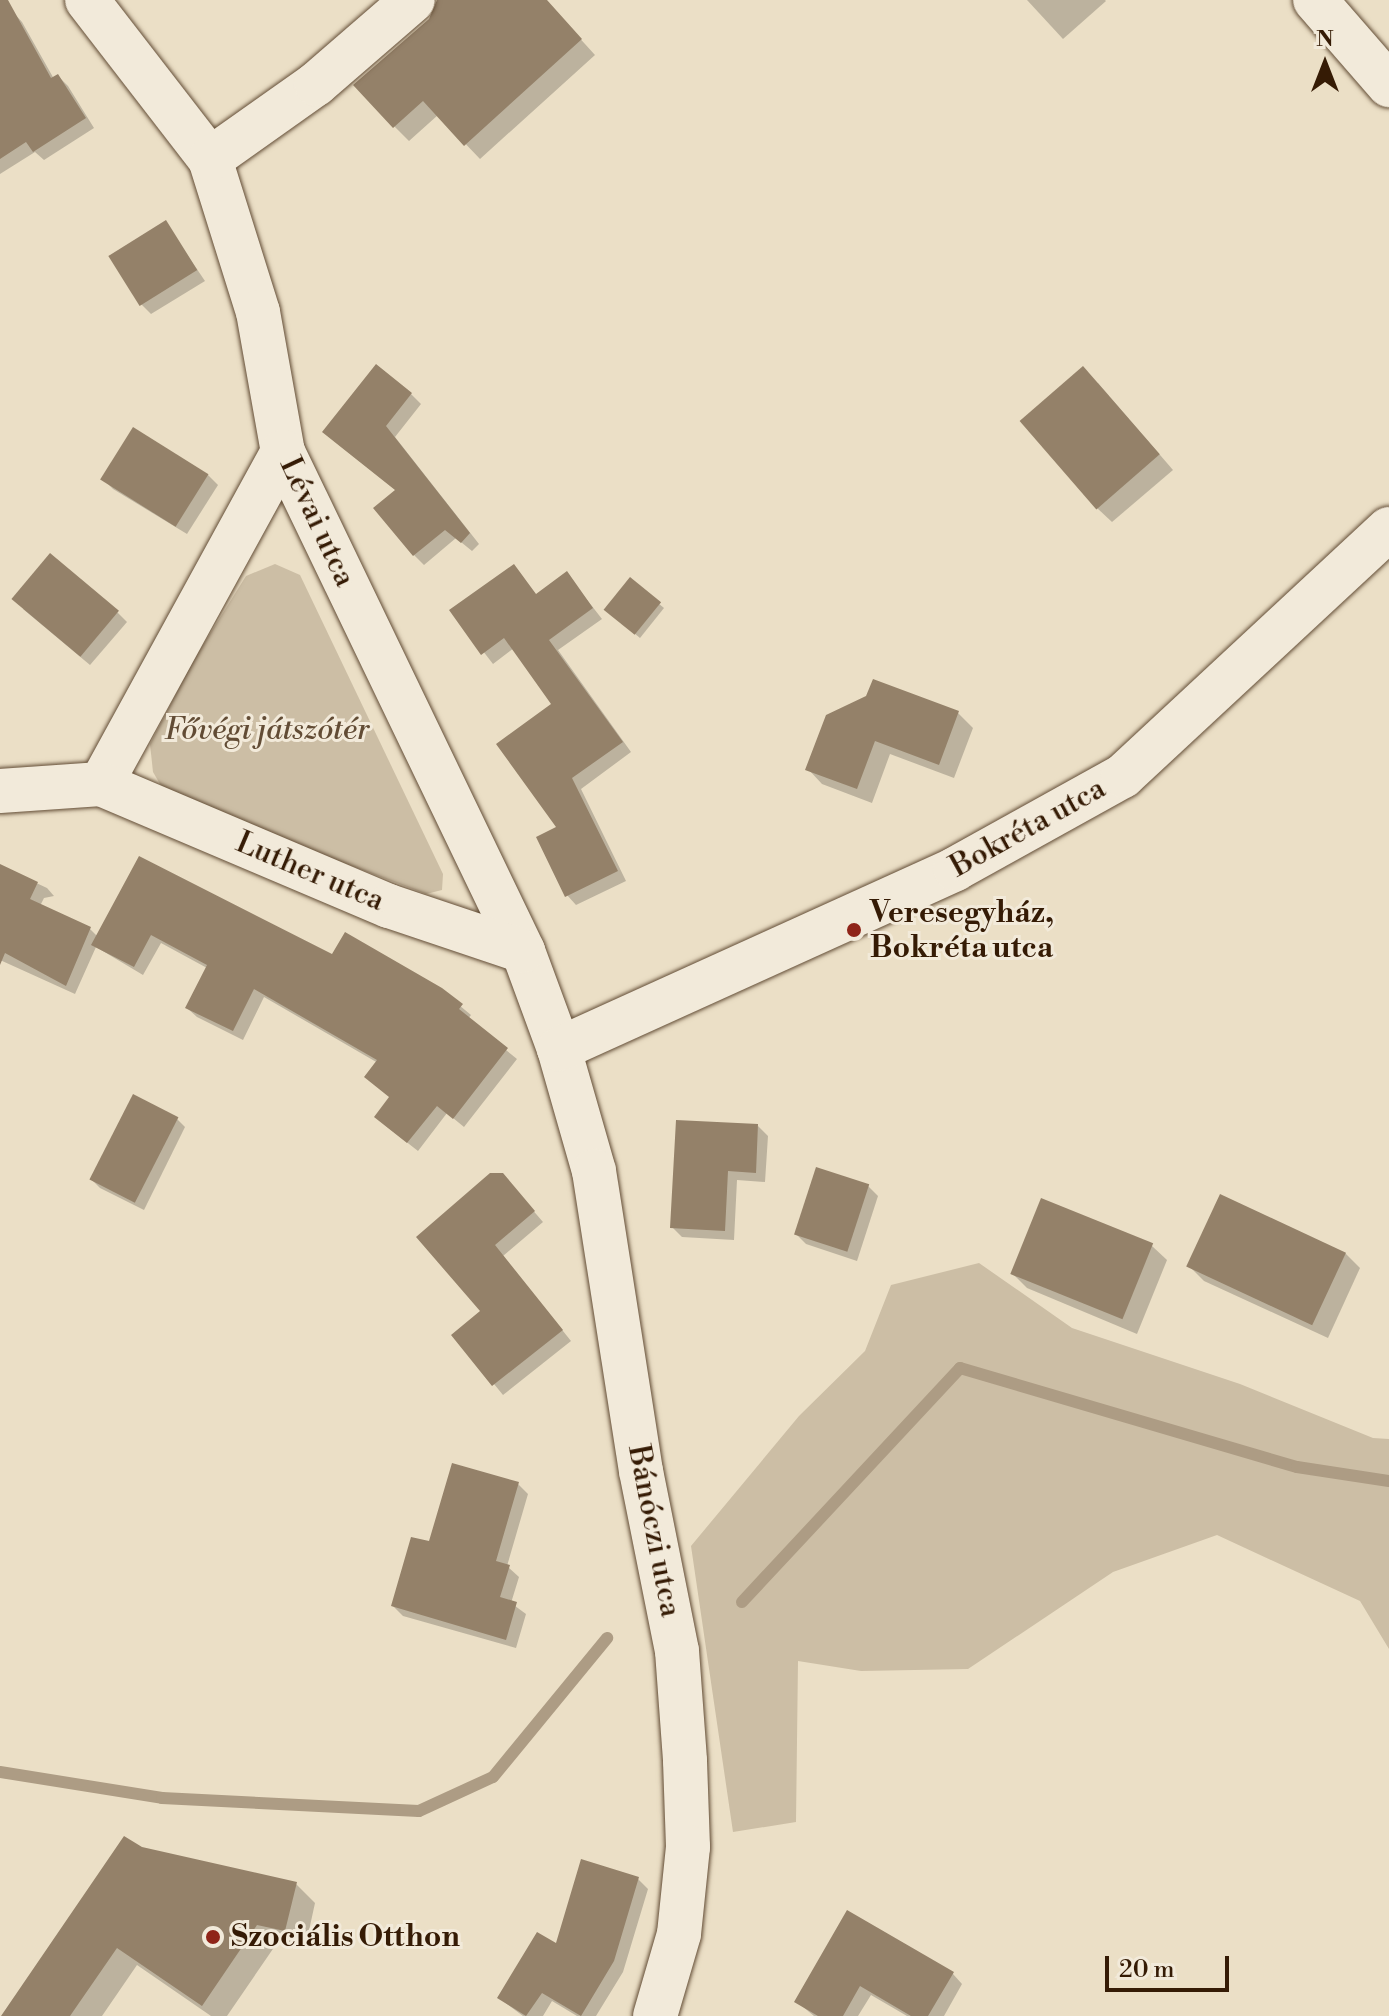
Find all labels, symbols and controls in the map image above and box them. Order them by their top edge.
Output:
north arrow [1285,24,1365,104]
text: N [1316,26,1334,53]
street label: Lévai utca [271,452,363,592]
park label: Fővégi játszótér [164,712,370,748]
street label: Bokréta utca [944,771,1112,885]
street label: Luther utca [230,825,390,919]
place label: Veresegyház, Bokréta utca [870,895,1054,966]
marker: Veresegyház, Bokréta utca [845,921,863,939]
street label: Bánóczi utca [620,1442,688,1620]
place label: Szociális Otthon [231,1919,460,1955]
marker: Szociális Otthon [202,1926,224,1948]
scale bar [1109,1940,1233,1990]
text: 20 m [1119,1955,1175,1985]

